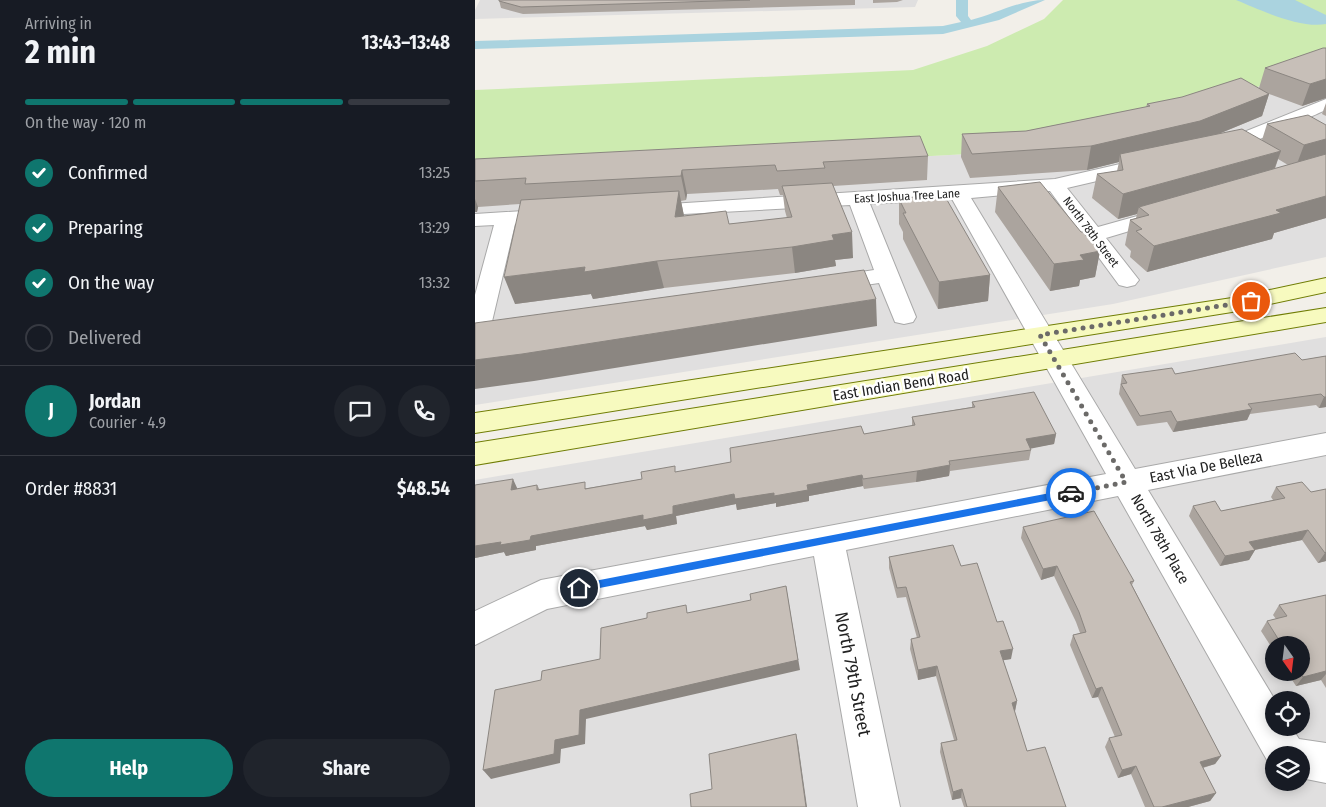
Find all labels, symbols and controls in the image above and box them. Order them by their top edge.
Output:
text: Arriving in [25,14,92,33]
text: 13:43–13:48 [361,31,450,54]
text: 2 min [25,33,96,71]
text: On the way · 120 m [25,113,146,132]
icon: check [25,159,53,187]
text: Confirmed [68,161,148,184]
text: 13:25 [419,163,450,182]
street label: East Joshua Tree Lane [854,186,960,206]
street label: North 78th Street [1060,194,1122,270]
icon: check [25,214,53,242]
text: Preparing [68,216,143,239]
text: 13:29 [418,218,450,237]
icon: check [25,269,53,297]
text: On the way [68,271,154,294]
text: 13:32 [419,273,450,292]
pin [1230,280,1272,322]
icon: bag [1237,287,1265,315]
text: Delivered [68,326,142,349]
street label: East Indian Bend Road [832,365,970,405]
button: chat [334,385,386,437]
button: phone [398,385,450,437]
text: Jordan [89,390,141,413]
text: J [48,399,54,422]
text: Courier · 4.9 [89,413,166,432]
street label: East Via De Belleza [1148,447,1264,487]
courier [1046,468,1096,518]
text: Order #8831 [25,477,117,500]
text: $48.54 [397,477,450,500]
icon: car [1057,479,1085,507]
street label: North 78th Place [1127,491,1193,587]
pin [558,567,600,609]
icon: home [565,574,593,602]
street label: North 79th Street [830,610,876,738]
north arrow [1265,636,1310,681]
map controls [1265,636,1310,791]
button: locate [1265,691,1310,736]
button: Help [25,739,233,797]
button: Share [243,739,450,797]
button: layers [1265,746,1310,791]

